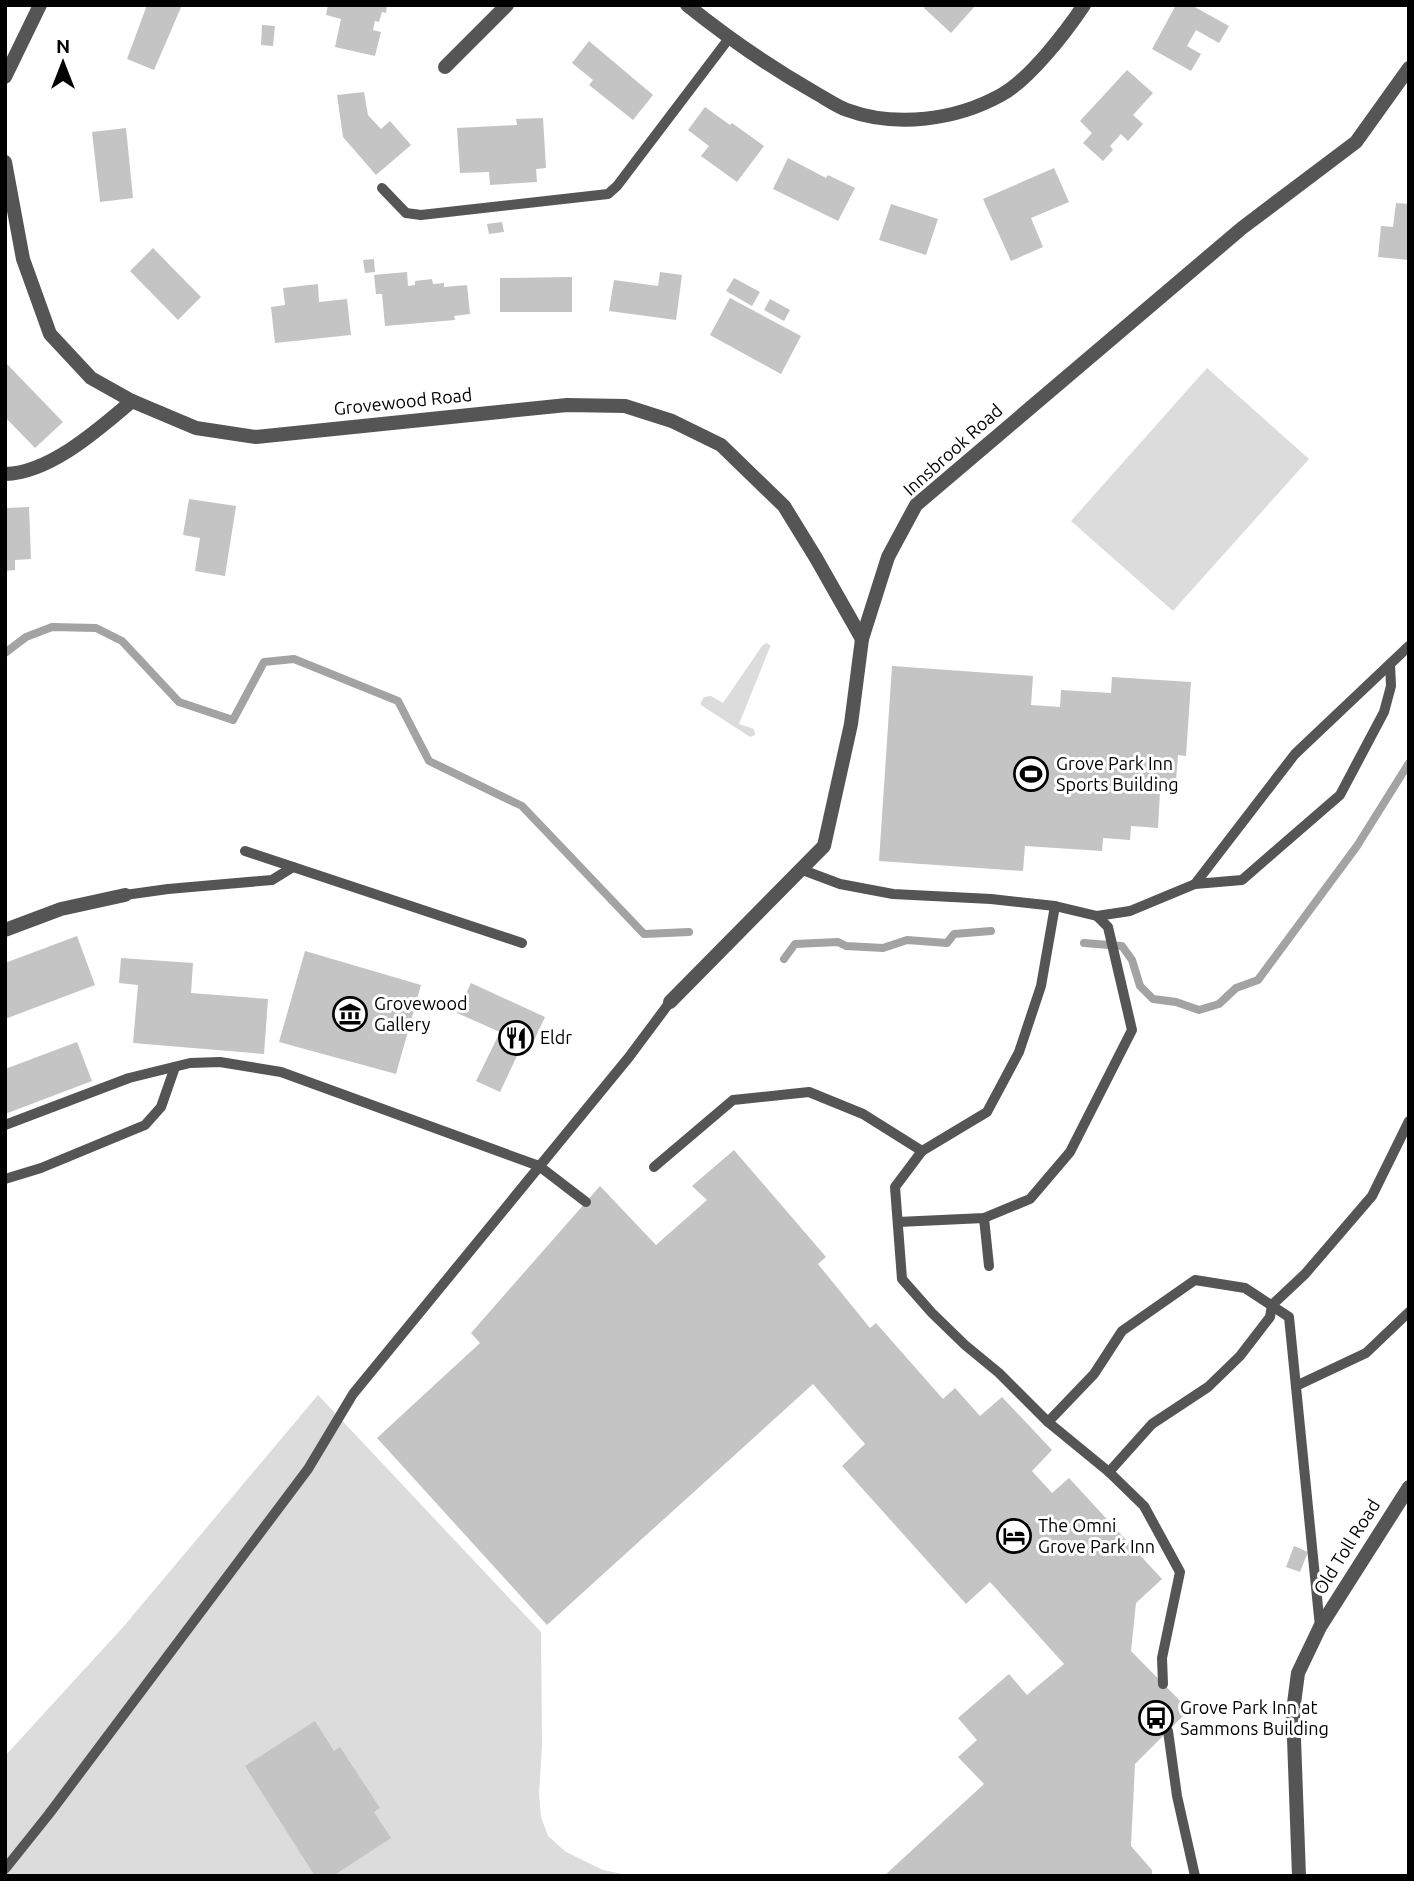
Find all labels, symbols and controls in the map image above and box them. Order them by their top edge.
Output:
north arrow [28,28,98,98]
text: N [56,35,70,57]
street label: Grovewood Road [333,384,473,418]
street label: Innsbrook Road [899,400,1006,499]
place label: Grove Park Inn Sports Building [1056,753,1179,794]
sports icon: Grove Park Inn Sports Building [1012,755,1050,793]
place label: Grovewood Gallery [374,993,467,1034]
museum icon: Grovewood Gallery [331,995,369,1033]
restaurant icon: Eldr [497,1019,535,1057]
place label: Eldr [540,1027,572,1047]
street label: Old Toll Road [1309,1495,1383,1598]
place label: The Omni Grove Park Inn [1038,1515,1155,1556]
hotel icon: The Omni Grove Park Inn [995,1517,1033,1555]
place label: Grove Park Inn at Sammons Building [1180,1697,1329,1738]
bus stop icon: Grove Park Inn at Sammons Building [1137,1699,1175,1737]

